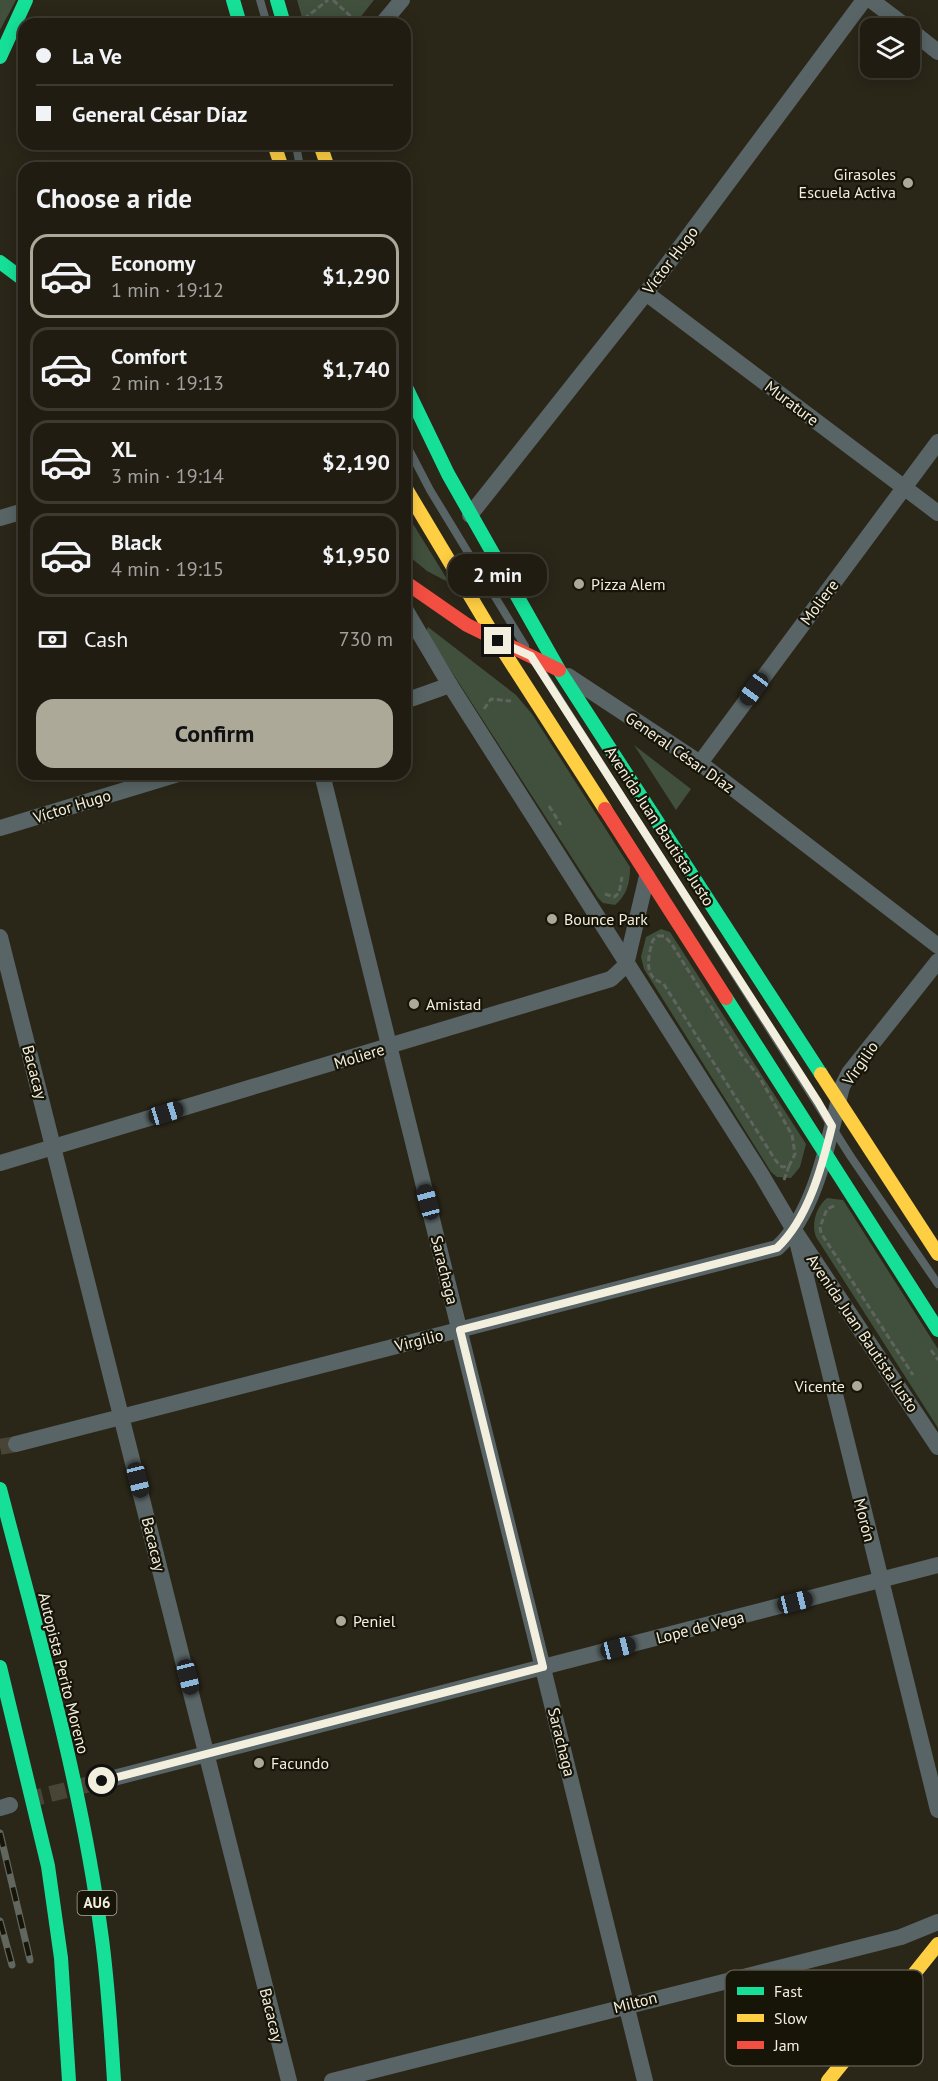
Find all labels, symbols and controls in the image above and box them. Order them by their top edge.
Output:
map controls [860,18,920,78]
button: layers [860,18,920,78]
text: La Ve [72,42,122,70]
text: General César Díaz [72,100,247,128]
place label: Girasoles Escuela Activa [799,164,896,202]
marker: Girasoles Escuela Activa [901,176,915,190]
text: Choose a ride [36,181,192,215]
street label: Víctor Hugo [637,222,702,299]
icon: car [39,249,93,303]
text: Economy [111,249,195,277]
text: $1,290 [322,262,390,290]
text: 1 min · 19:12 [111,277,224,303]
icon: car [39,342,93,396]
text: Comfort [111,342,187,370]
text: $1,740 [322,355,390,383]
text: 2 min · 19:13 [111,370,224,396]
street label: Murature [761,376,823,430]
icon: car [39,435,93,489]
text: XL [111,435,136,463]
text: $2,190 [322,448,390,476]
text: 3 min · 19:14 [111,463,224,489]
icon: car [39,528,93,582]
text: Black [111,528,162,556]
text: $1,950 [322,541,390,569]
callout: 2 min [448,554,548,596]
text: 4 min · 19:15 [111,556,224,582]
text: 2 min [473,562,522,588]
place label: Pizza Alem [591,574,665,594]
street label: Moliere [795,575,843,629]
marker: Pizza Alem [572,577,586,591]
icon: cash [36,623,69,656]
text: Cash [84,625,128,653]
text: 730 m [339,626,393,652]
route end [484,627,511,654]
car [736,669,772,709]
button: Confirm [36,699,393,768]
street label: General César Díaz [622,707,738,797]
street label: Avenida Juan Bautista Justo [601,742,719,910]
street label: Víctor Hugo [30,785,113,828]
place label: Bounce Park [564,909,648,929]
marker: Bounce Park [545,912,559,926]
place label: Amistad [426,994,481,1014]
marker: Amistad [407,997,421,1011]
street label: Virgilio [837,1037,882,1090]
street label: Moliere [331,1039,387,1073]
street label: Bacacay [18,1043,52,1102]
car [146,1099,186,1127]
car [415,1182,441,1222]
street label: Sarachaga [427,1233,463,1307]
street label: Avenida Juan Bautista Justo [803,1250,923,1416]
street label: Virgilio [392,1324,445,1356]
place label: Vicente [794,1376,845,1396]
marker: Vicente [850,1379,864,1393]
car [125,1460,151,1500]
street label: Morón [850,1496,880,1544]
street label: Bacacay [138,1515,170,1574]
car [775,1589,815,1615]
street label: Autopista Perito Moreno [34,1590,94,1756]
street label: Lope de Vega [654,1606,746,1648]
place label: Peniel [353,1611,396,1631]
marker: Peniel [334,1614,348,1628]
car [598,1635,638,1661]
car [175,1657,201,1697]
street label: Sarachaga [544,1705,580,1779]
place label: Facundo [271,1753,329,1773]
marker: Facundo [252,1756,266,1770]
route start [88,1767,115,1794]
road number: AU6 [78,1891,116,1915]
legend [725,1970,923,2066]
text: Fast [774,1981,803,2001]
street label: Bacacay [256,1986,288,2045]
street label: Milton [611,1987,659,2017]
text: Slow [774,2008,808,2028]
text: Jam [773,2035,800,2055]

